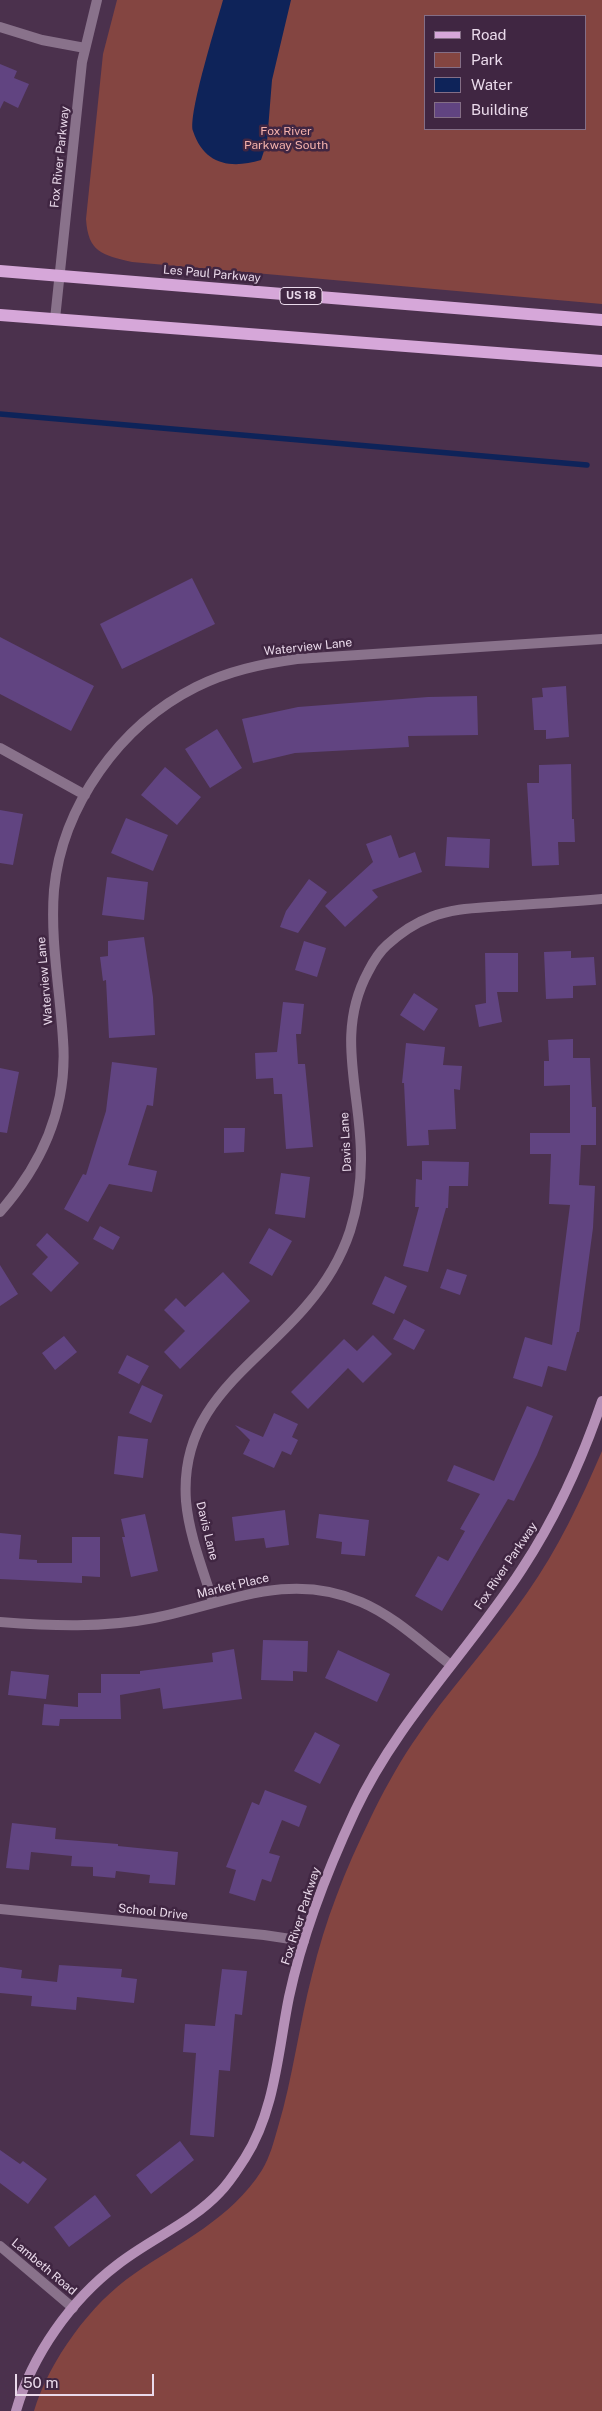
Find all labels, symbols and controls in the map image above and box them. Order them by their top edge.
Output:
legend [424,15,587,130]
text: Road [471,26,507,43]
text: Park [471,51,503,68]
text: Water [471,76,513,93]
text: Building [471,101,529,118]
street label: Fox River Parkway [47,105,73,209]
park label: Fox River Parkway South [244,124,328,152]
street label: Les Paul Parkway [163,263,261,285]
road number: US 18 [280,288,322,304]
street label: Waterview Lane [263,635,353,659]
street label: Waterview Lane [34,936,56,1026]
street label: Davis Lane [337,1112,355,1172]
street label: Davis Lane [193,1500,221,1562]
street label: Fox River Parkway [471,1520,541,1612]
street label: Market Place [196,1571,270,1601]
street label: Fox River Parkway [278,1865,324,1967]
street label: School Drive [117,1901,189,1923]
street label: Lambeth Road [9,2236,79,2298]
scale bar [18,2364,156,2396]
text: 50 m [23,2374,58,2391]

